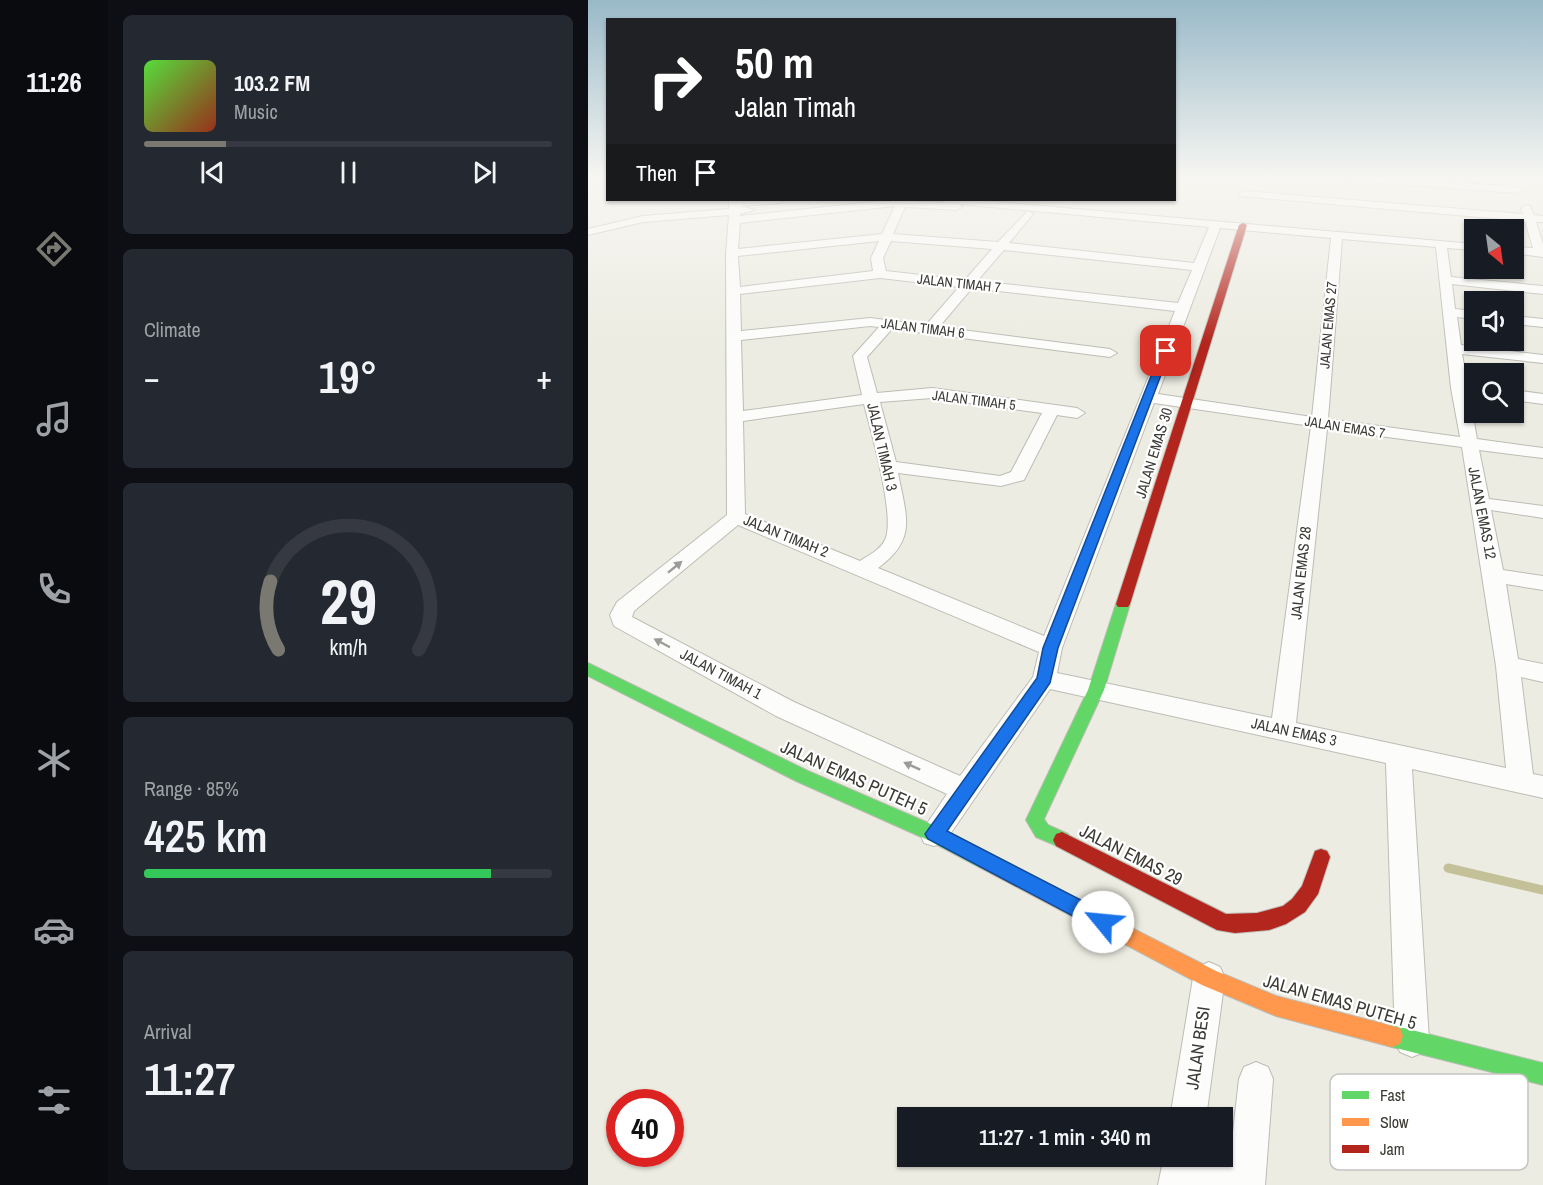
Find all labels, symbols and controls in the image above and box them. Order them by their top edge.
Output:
text: 50 m [735,35,814,91]
icon: right [636,42,714,120]
text: 11:26 [26,64,82,100]
text: 103.2 FM [234,68,310,98]
text: Jalan Timah [735,89,856,125]
text: Music [234,98,278,125]
icon: previous [196,156,229,189]
icon: pause [332,156,365,189]
icon: next [468,156,501,189]
icon: arrive [689,156,722,189]
text: Then [636,158,677,188]
north arrow [1464,219,1524,279]
map controls [1464,219,1524,423]
icon: directions [33,228,75,270]
street label: JALAN TIMAH 7 [916,270,1002,296]
street label: JALAN EMAS 27 [1315,281,1341,369]
button: sound [1464,291,1524,351]
street label: JALAN TIMAH 6 [880,314,966,342]
text: Climate [144,316,201,343]
pin [1140,325,1191,376]
icon: arrive [1149,334,1182,367]
text: 19° [318,346,378,407]
text: − [144,355,160,399]
text: + [536,355,552,399]
button: search [1464,363,1524,423]
street label: JALAN TIMAH 5 [931,386,1017,414]
icon: music [33,398,75,440]
street label: JALAN TIMAH 3 [862,401,903,493]
street label: JALAN EMAS 30 [1130,405,1177,501]
street label: JALAN EMAS 7 [1304,412,1386,442]
street label: JALAN EMAS 12 [1463,465,1502,561]
street label: JALAN TIMAH 2 [741,509,832,562]
street label: JALAN EMAS 28 [1285,525,1316,621]
text: 29 [320,559,376,643]
one-way arrow [667,561,682,573]
icon: phone [33,568,75,610]
text: km/h [329,633,367,662]
one-way arrow [653,638,670,648]
street label: JALAN TIMAH 1 [677,643,766,704]
street label: JALAN EMAS 3 [1249,712,1339,751]
street label: JALAN EMAS PUTEH 5 [777,734,932,821]
icon: climate [33,739,75,781]
one-way arrow [902,761,920,771]
text: Range · 85% [144,775,239,802]
text: 425 km [144,805,268,866]
street label: JALAN EMAS 29 [1075,818,1187,891]
position arrow [1071,890,1135,954]
icon: car [33,909,75,951]
street label: JALAN EMAS PUTEH 5 [1261,968,1420,1035]
street label: JALAN BESI [1179,1005,1216,1091]
text: Arrival [144,1018,191,1045]
text: 11:27 [144,1048,235,1109]
legend [1330,1074,1528,1170]
icon: filters [33,1079,75,1121]
text: Fast [1380,1084,1405,1106]
speed limit sign: 40 [606,1089,684,1167]
text: Slow [1380,1111,1409,1133]
text: 11:27 · 1 min · 340 m [979,1122,1151,1152]
text: Jam [1380,1138,1405,1160]

